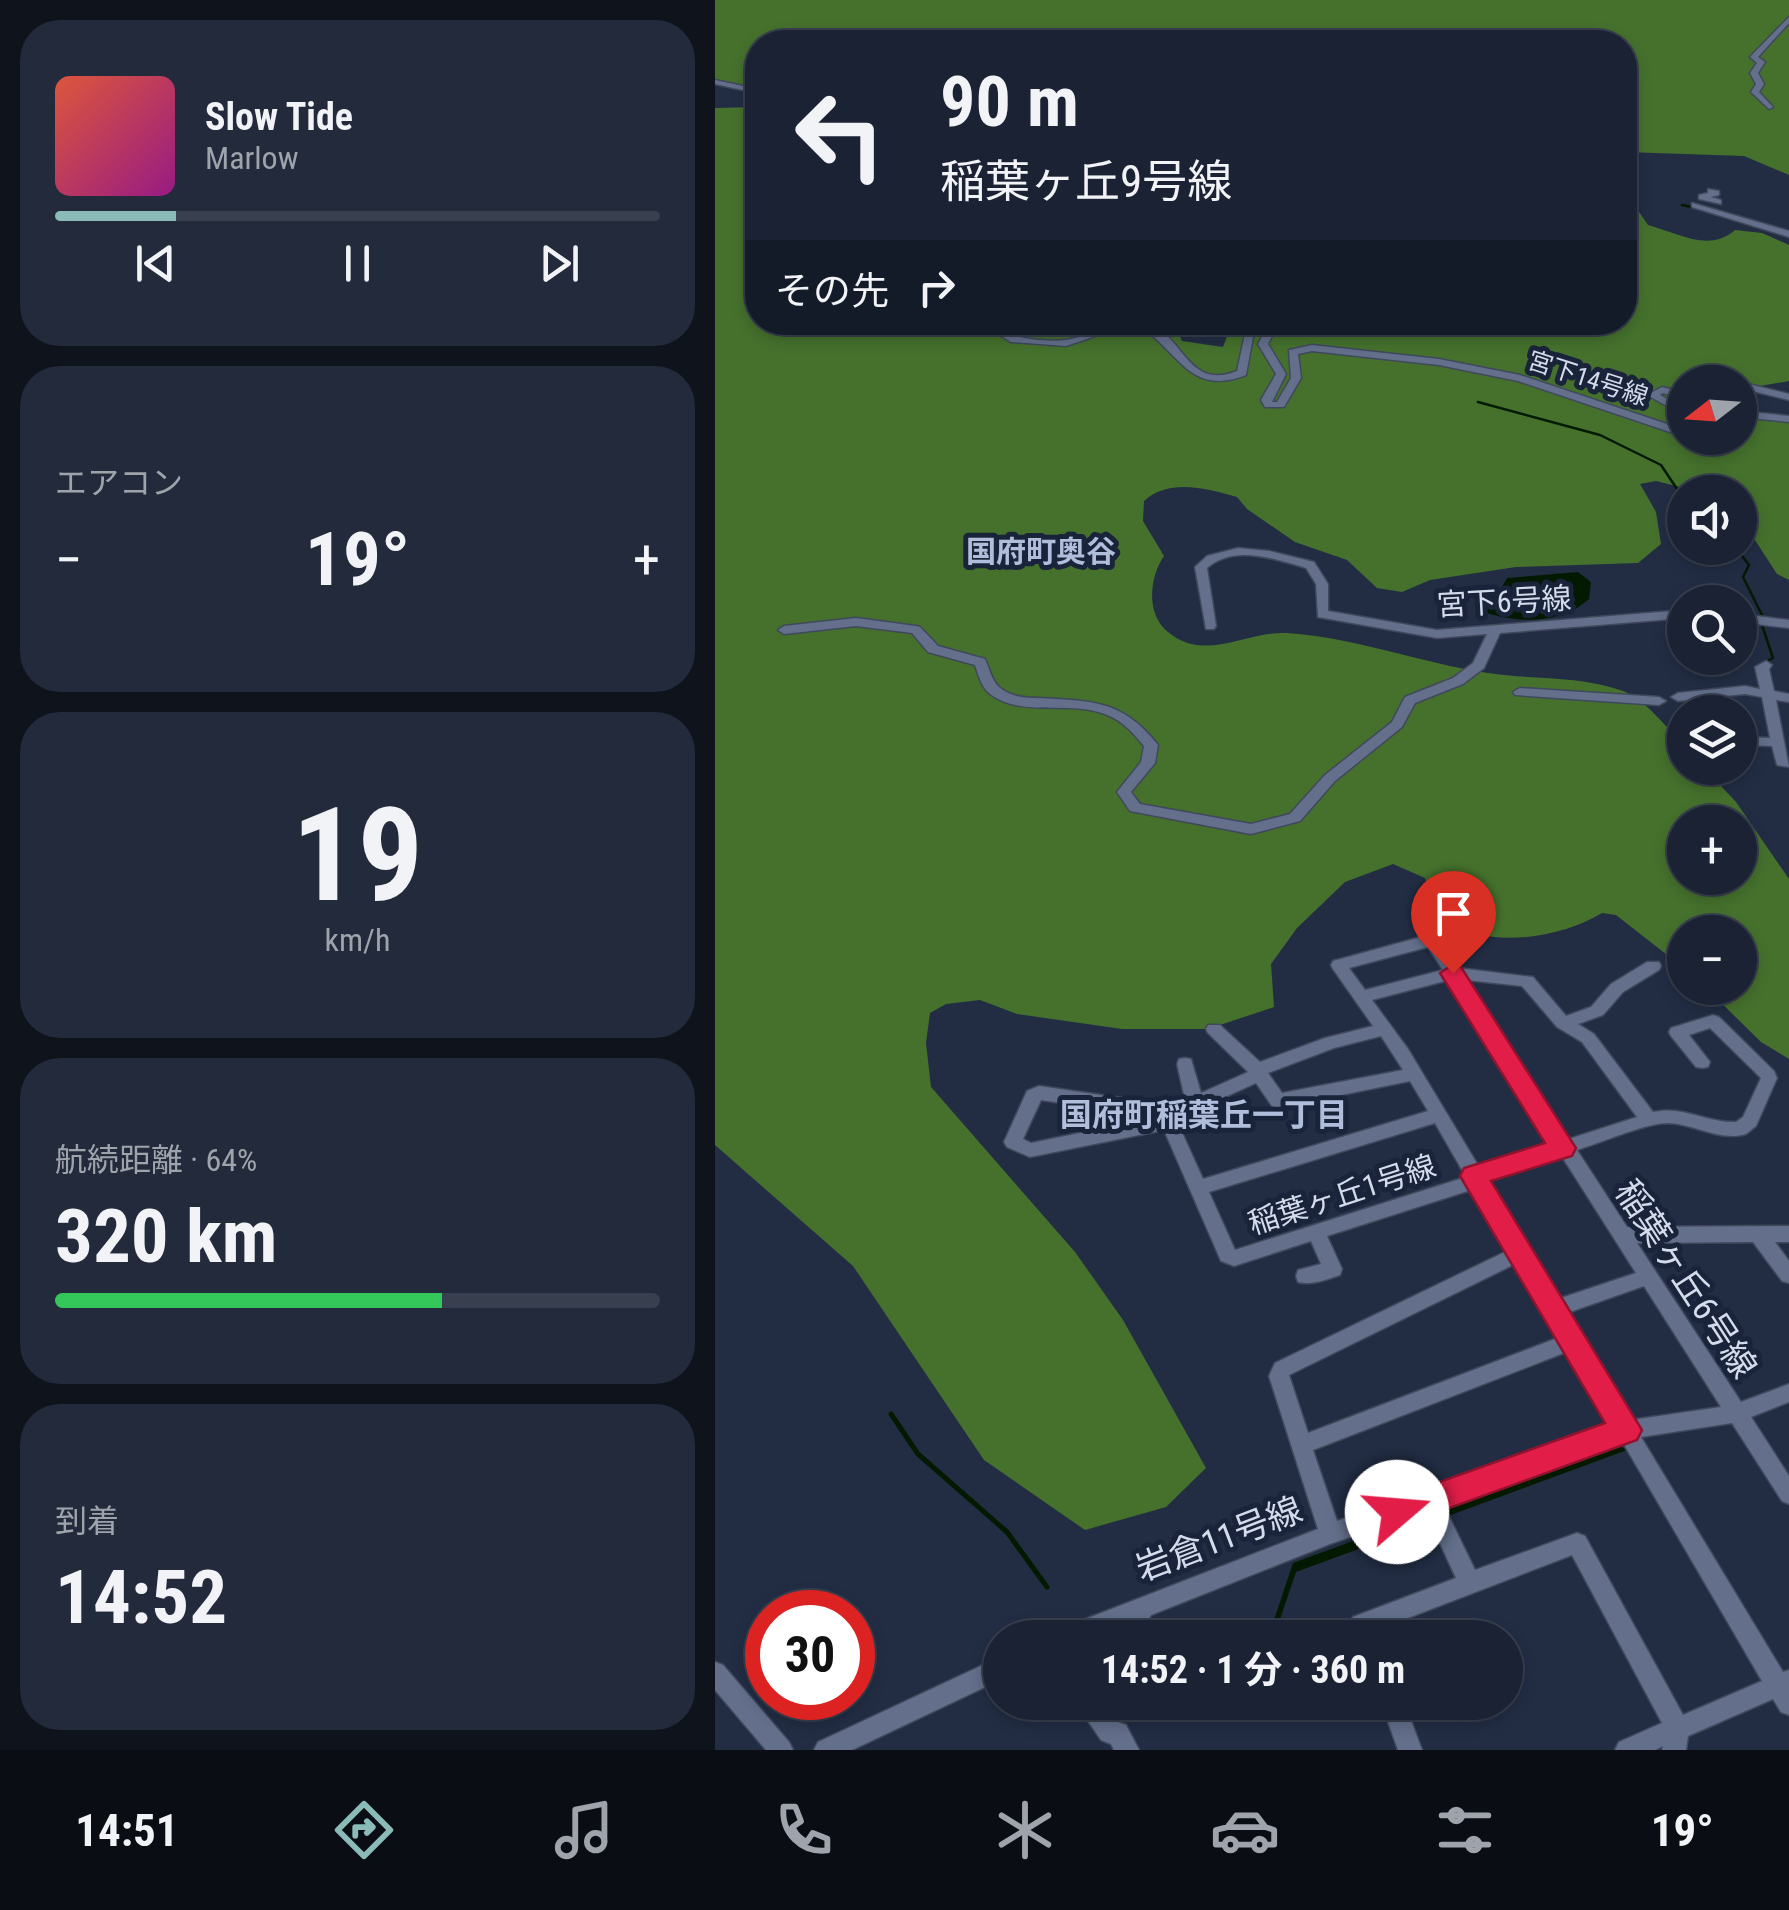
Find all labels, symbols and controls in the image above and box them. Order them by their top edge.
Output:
text: 90 m [940,61,1079,143]
icon: left [775,70,905,200]
text: Slow Tide [205,95,353,139]
text: Marlow [205,139,298,177]
text: 稲葉ヶ丘9号線 [940,155,1232,208]
icon: previous [128,236,183,291]
icon: pause [330,236,385,291]
icon: next [532,236,587,291]
icon: right [909,260,964,315]
text: その先 [775,269,889,313]
street label: 宮下14号線 [1524,345,1652,412]
north arrow [1667,365,1757,455]
map controls [1667,365,1757,1005]
text: エアコン [55,464,183,502]
button: sound [1667,475,1757,565]
text: 19° [305,515,410,603]
text: − [55,528,83,592]
text: + [633,528,660,592]
district label: 国府町奥谷 [966,534,1116,569]
street label: 宮下6号線 [1436,580,1572,623]
button: search [1667,585,1757,675]
button: layers [1667,695,1757,785]
text: 19 [292,779,423,932]
button: + [1667,805,1757,895]
pin [1411,871,1496,974]
icon: arrive [1426,886,1481,941]
button: − [1667,915,1757,1005]
text: km/h [325,921,390,959]
district label: 国府町稲葉丘一丁目 [1060,1096,1348,1134]
text: 航続距離 · 64% [55,1141,257,1179]
street label: 稲葉ヶ丘1号線 [1244,1148,1440,1241]
street label: 稲葉ヶ丘6号線 [1606,1173,1765,1386]
text: 320 km [55,1192,277,1280]
position arrow [1345,1460,1449,1564]
street label: 岩倉11号線 [1130,1489,1308,1590]
text: 到着 [55,1502,119,1540]
text: 14:52 [55,1553,227,1641]
speed limit sign: 30 [745,1590,875,1720]
text: 14:52 · 1 分 · 360 m [1101,1648,1405,1692]
icon: directions [329,1795,399,1865]
icon: music [549,1795,619,1865]
icon: phone [769,1795,839,1865]
icon: climate [990,1795,1060,1865]
icon: car [1210,1795,1280,1865]
icon: filters [1430,1795,1500,1865]
text: 14:51 [75,1804,178,1857]
text: 19° [1651,1804,1714,1857]

